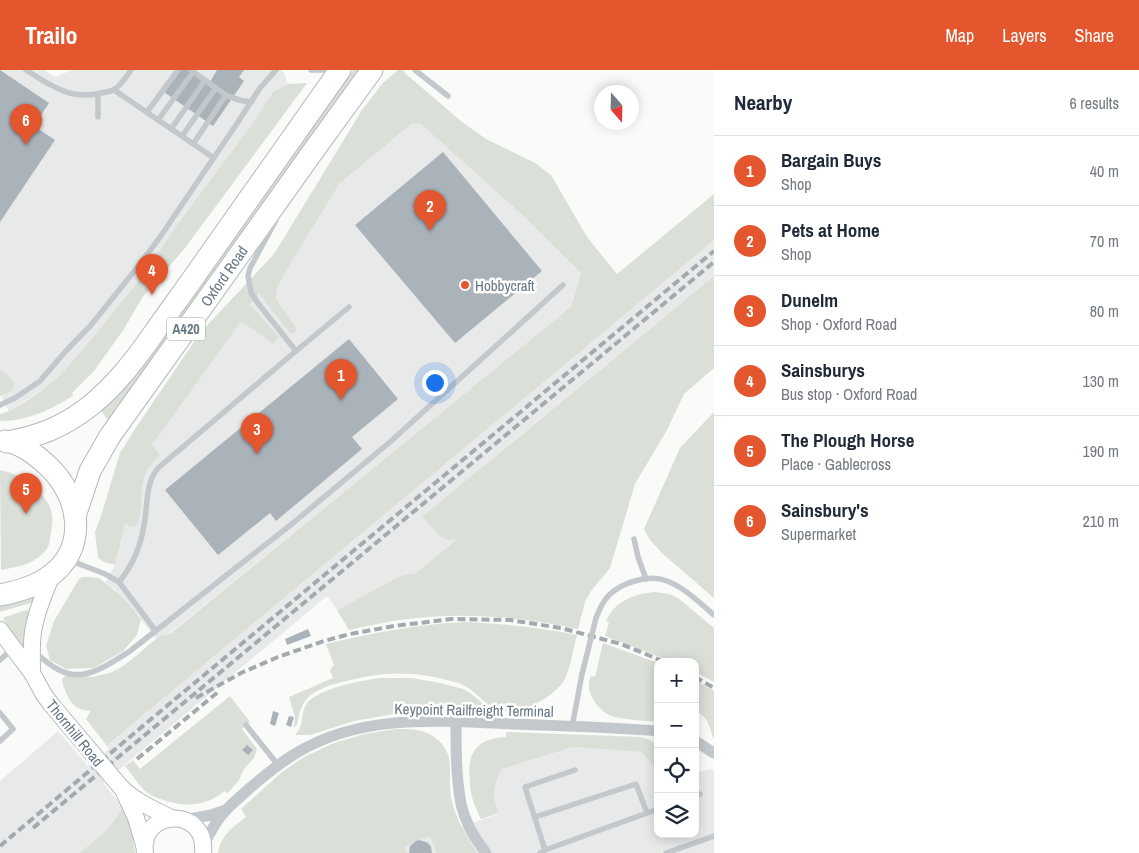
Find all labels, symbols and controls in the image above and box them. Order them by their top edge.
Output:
text: Trailo [25,19,78,51]
text: Map [946,23,974,48]
text: Layers [1002,23,1047,48]
text: Share [1075,23,1114,48]
north arrow [594,85,639,130]
text: Nearby [734,88,792,117]
text: 6 results [1069,92,1119,114]
pin: 6 [10,104,42,145]
text: Bargain Buys [781,147,881,173]
text: 1 [746,160,754,182]
text: 40 m [1090,160,1119,182]
text: Shop [781,173,812,195]
pin: 2 [414,190,446,231]
text: Pets at Home [781,217,880,243]
text: 2 [746,230,754,252]
text: 70 m [1090,230,1119,252]
street label: Oxford Road [195,241,253,311]
text: Shop [781,243,812,265]
pin: 4 [136,254,168,295]
place label: Hobbycraft [475,275,535,296]
marker: Hobbycraft [459,279,471,291]
text: Dunelm [781,287,838,313]
text: 3 [746,300,754,322]
text: 80 m [1090,300,1119,322]
text: Shop · Oxford Road [781,313,897,335]
road number: A420 [167,318,205,340]
text: Sainsburys [781,357,865,383]
pin: 1 [325,359,357,400]
your location [422,370,448,396]
text: 4 [746,370,754,392]
text: 130 m [1083,370,1119,392]
text: Bus stop · Oxford Road [781,383,917,405]
pin: 3 [241,413,273,454]
text: The Plough Horse [781,427,914,453]
text: 5 [746,440,754,462]
text: 190 m [1083,440,1119,462]
text: Place · Gablecross [781,453,891,475]
pin: 5 [10,473,42,514]
text: Sainsbury's [781,497,869,523]
text: 6 [746,510,754,532]
text: 210 m [1083,510,1119,532]
text: Supermarket [781,523,856,545]
map controls [654,658,699,838]
button: + [654,658,699,703]
street label: Thornhill Road [41,695,109,771]
street label: Keypoint Railfreight Terminal [394,698,554,722]
button: − [654,703,699,748]
button: locate [654,748,699,793]
button: layers [654,793,699,838]

